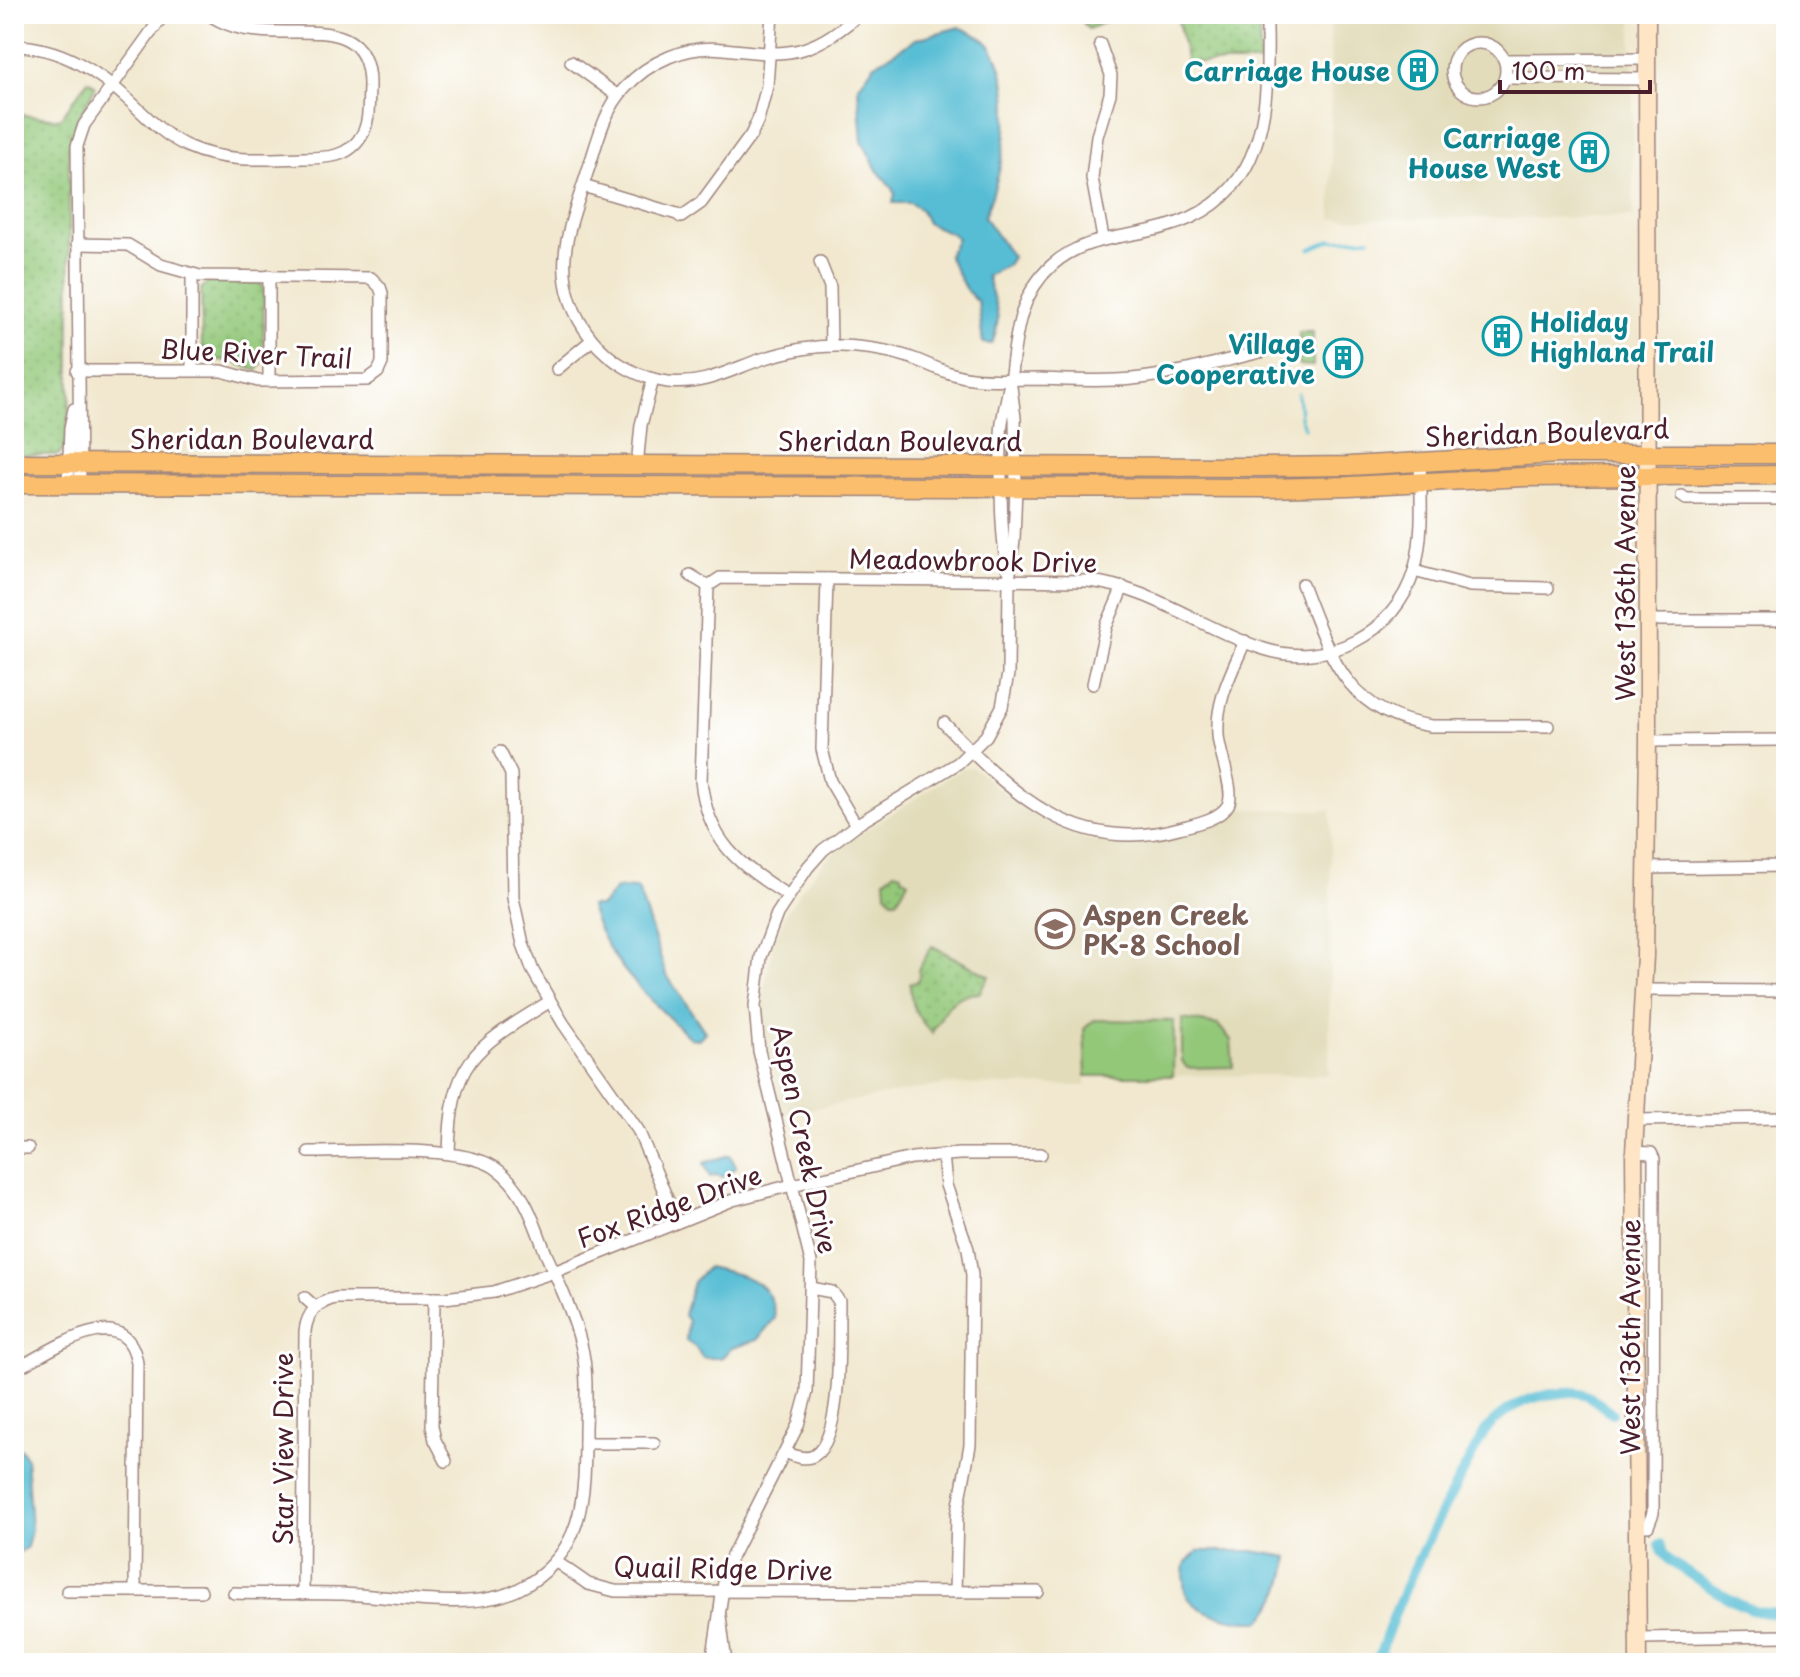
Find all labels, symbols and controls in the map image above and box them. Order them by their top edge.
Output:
scale bar [1500,44,1650,94]
building icon: Carriage House [1397,49,1439,91]
place label: Carriage House [1184,51,1390,90]
text: 100 m [1512,52,1585,88]
place label: Carriage House West [1408,118,1561,187]
building icon: Carriage House West [1568,131,1610,173]
place label: Holiday Highland Trail [1530,302,1714,371]
building icon: Holiday Highland Trail [1481,315,1523,357]
place label: Village Cooperative [1156,324,1315,393]
street label: Blue River Trail [159,328,353,378]
building icon: Village Cooperative [1322,337,1364,379]
street label: Sheridan Boulevard [1424,408,1670,456]
street label: Sheridan Boulevard [130,419,374,458]
street label: Sheridan Boulevard [778,421,1022,460]
street label: West 136th Avenue [1605,465,1644,701]
street label: Meadowbrook Drive [848,538,1098,582]
place label: Aspen Creek PK-8 School [1083,895,1249,964]
school or university icon: Aspen Creek PK-8 School [1034,908,1076,950]
street label: Aspen Creek Drive [762,1021,848,1257]
street label: Fox Ridge Drive [571,1155,767,1257]
street label: West 136th Avenue [1610,1219,1649,1455]
street label: Star View Drive [263,1352,302,1546]
street label: Quail Ridge Drive [613,1547,833,1589]

